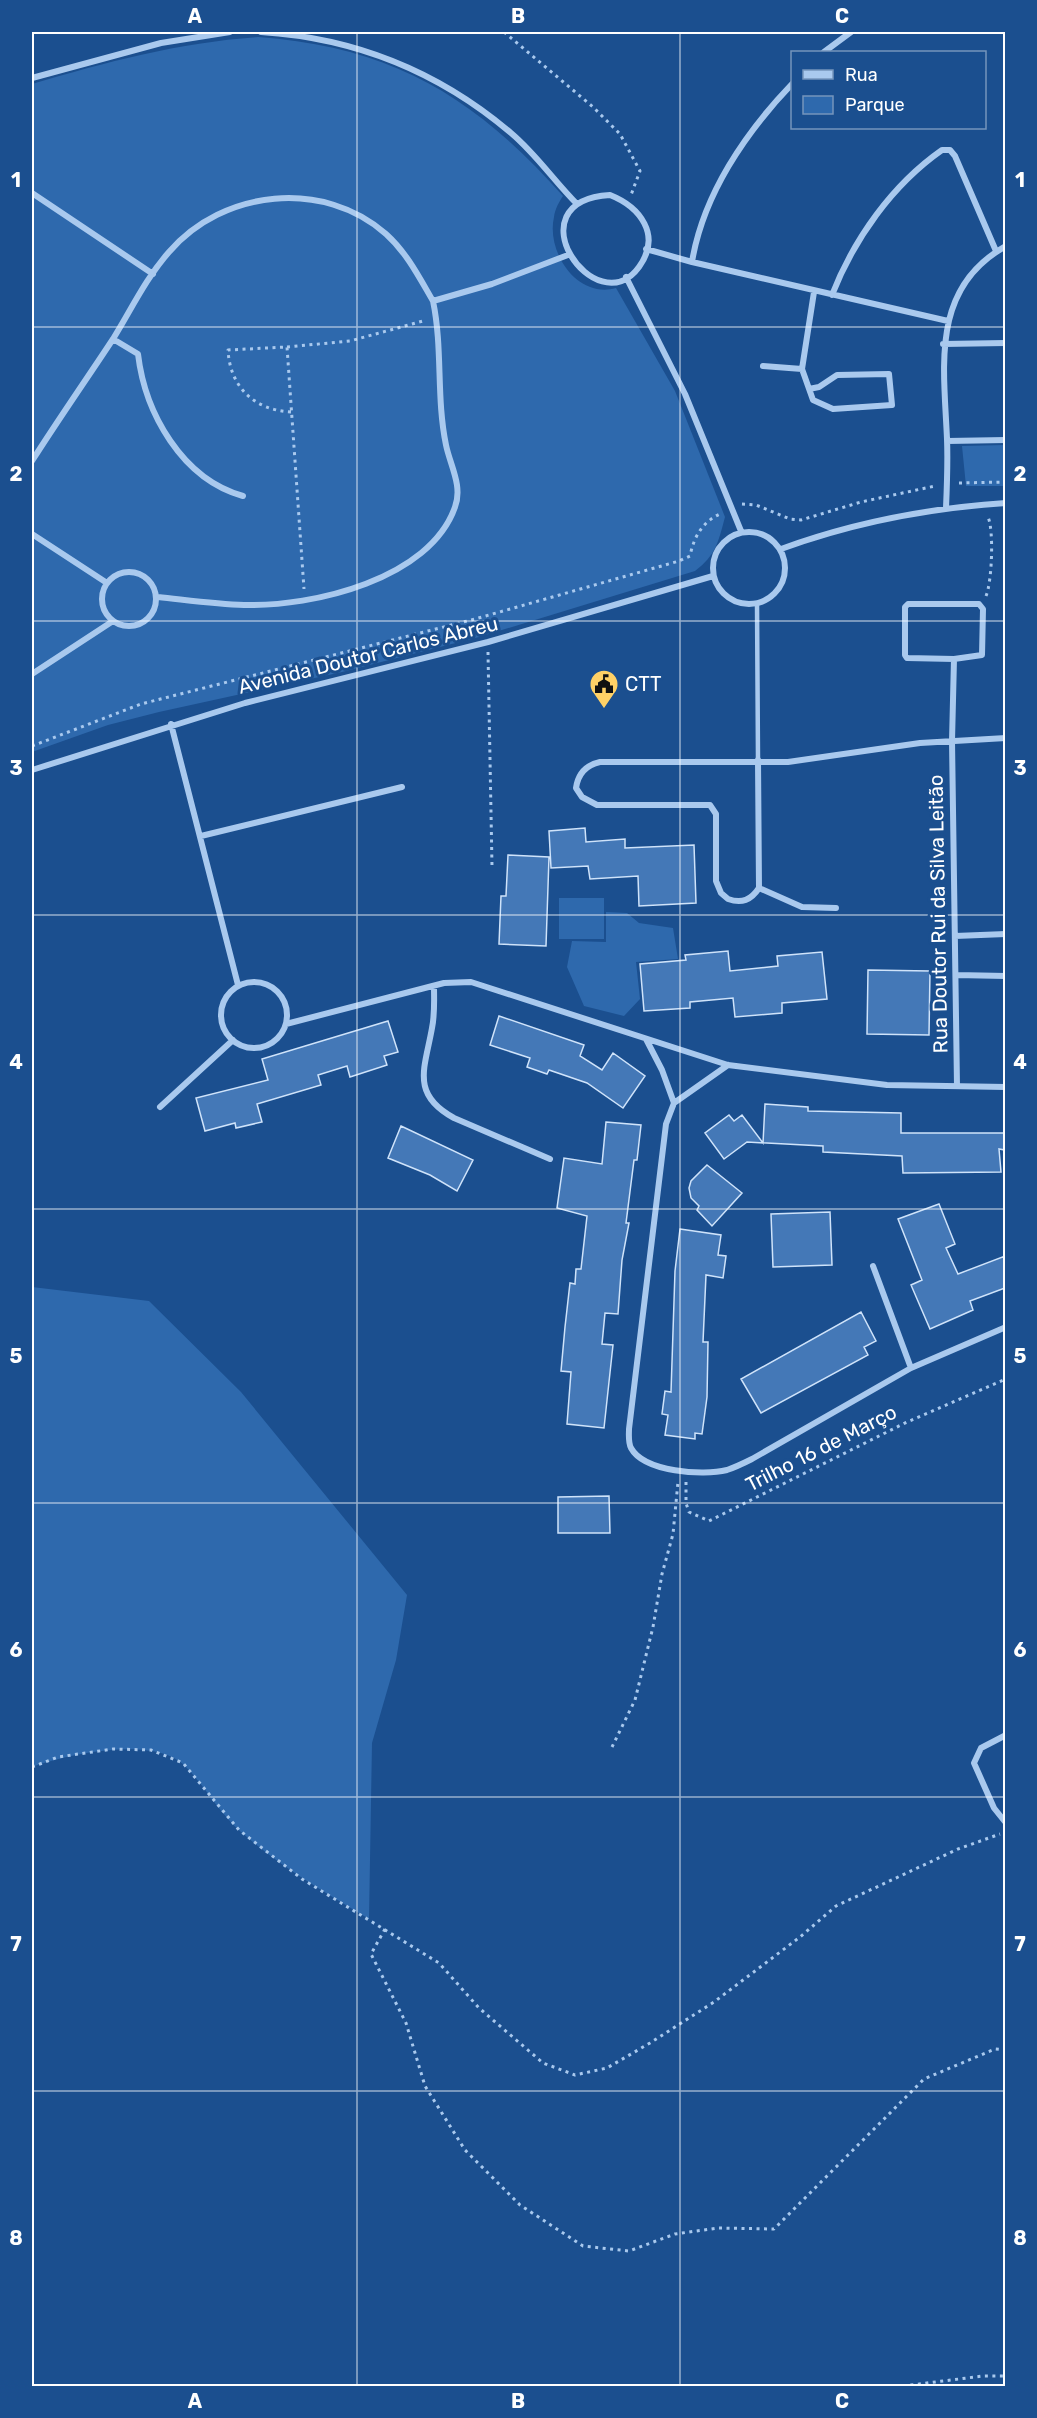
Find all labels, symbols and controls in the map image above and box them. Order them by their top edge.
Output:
text: A [188,4,203,28]
text: B [511,4,525,28]
text: C [835,4,849,28]
legend [791,51,986,129]
text: Rua [845,64,878,86]
text: Parque [845,94,905,116]
text: 1 [11,168,21,192]
text: 1 [1015,168,1025,192]
text: 2 [10,462,23,486]
text: 2 [1014,462,1027,486]
street label: Avenida Doutor Carlos Abreu [236,611,500,699]
public building icon: CTT [588,668,620,710]
place label: CTT [625,672,662,696]
text: 3 [9,756,23,780]
text: 3 [1013,756,1027,780]
street label: Rua Doutor Rui da Silva Leitão [924,774,952,1054]
text: 4 [9,1050,23,1074]
text: 4 [1013,1050,1027,1074]
text: 5 [10,1344,23,1368]
text: 5 [1014,1344,1027,1368]
street label: Trilho 16 de Março [742,1400,900,1496]
text: 6 [9,1638,23,1662]
text: 6 [1013,1638,1027,1662]
text: 7 [10,1932,22,1956]
text: 7 [1014,1932,1026,1956]
text: 8 [9,2226,23,2250]
text: 8 [1013,2226,1027,2250]
text: A [188,2389,203,2413]
text: B [511,2389,525,2413]
text: C [835,2389,849,2413]

